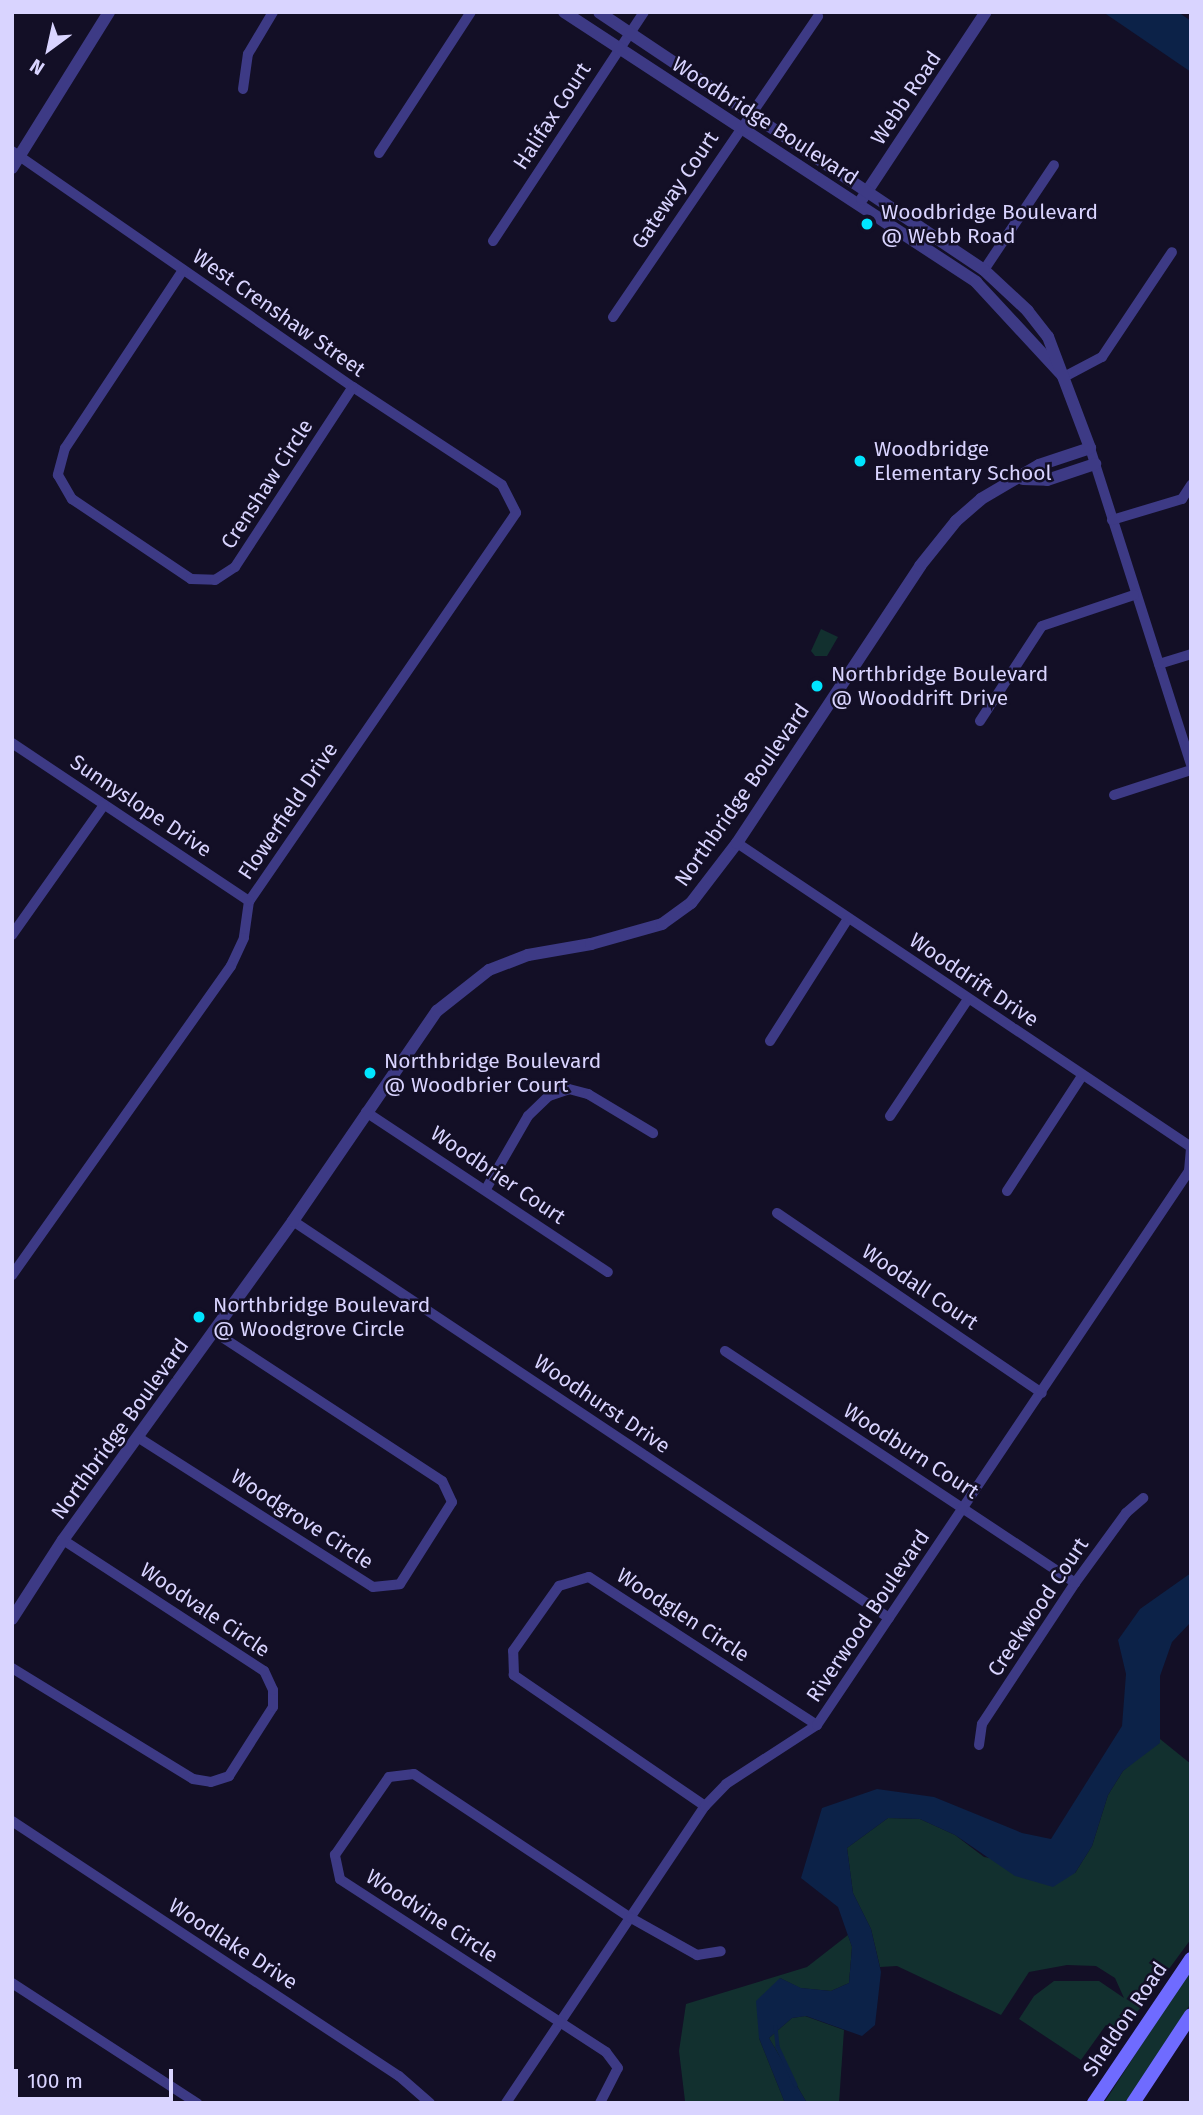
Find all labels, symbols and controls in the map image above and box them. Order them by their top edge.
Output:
north arrow [14,14,84,84]
street label: Webb Road [865,46,947,150]
street label: Woodbridge Boulevard [667,51,863,191]
text: N [26,54,49,80]
street label: Halifax Court [508,58,596,174]
street label: Gateway Court [626,126,724,254]
place label: Woodbridge Boulevard @ Webb Road [881,199,1098,249]
marker: Woodbridge Boulevard @ Webb Road [859,216,875,232]
street label: West Crenshaw Street [188,244,370,382]
street label: Crenshaw Circle [216,414,318,554]
place label: Woodbridge Elementary School [874,436,1052,486]
marker: Woodbridge Elementary School [852,453,868,469]
place label: Northbridge Boulevard @ Wooddrift Drive [831,661,1048,711]
marker: Northbridge Boulevard @ Wooddrift Drive [809,678,825,694]
street label: Northbridge Boulevard [669,699,815,891]
street label: Flowerfield Drive [233,738,343,884]
street label: Sunnyslope Drive [65,749,217,863]
street label: Wooddrift Drive [905,928,1043,1032]
place label: Northbridge Boulevard @ Woodbrier Court [384,1048,601,1098]
marker: Northbridge Boulevard @ Woodbrier Court [362,1065,378,1081]
street label: Woodbrier Court [426,1121,570,1229]
street label: Woodall Court [857,1239,983,1335]
place label: Northbridge Boulevard @ Woodgrove Circle [213,1292,430,1342]
marker: Northbridge Boulevard @ Woodgrove Circle [191,1309,207,1325]
street label: Northbridge Boulevard [46,1334,194,1524]
street label: Woodhurst Drive [529,1349,675,1459]
street label: Woodburn Court [839,1398,983,1504]
street label: Woodgrove Circle [226,1464,378,1574]
street label: Riverwood Boulevard [801,1525,935,1707]
street label: Creekwood Court [982,1533,1094,1681]
street label: Woodvale Circle [135,1557,275,1663]
street label: Woodglen Circle [612,1563,754,1667]
street label: Woodvine Circle [361,1864,503,1968]
street label: Woodlake Drive [164,1893,302,1995]
street label: Sheldon Road [1078,1957,1172,2081]
scale bar [18,2056,177,2100]
text: 100 m [27,2068,83,2094]

